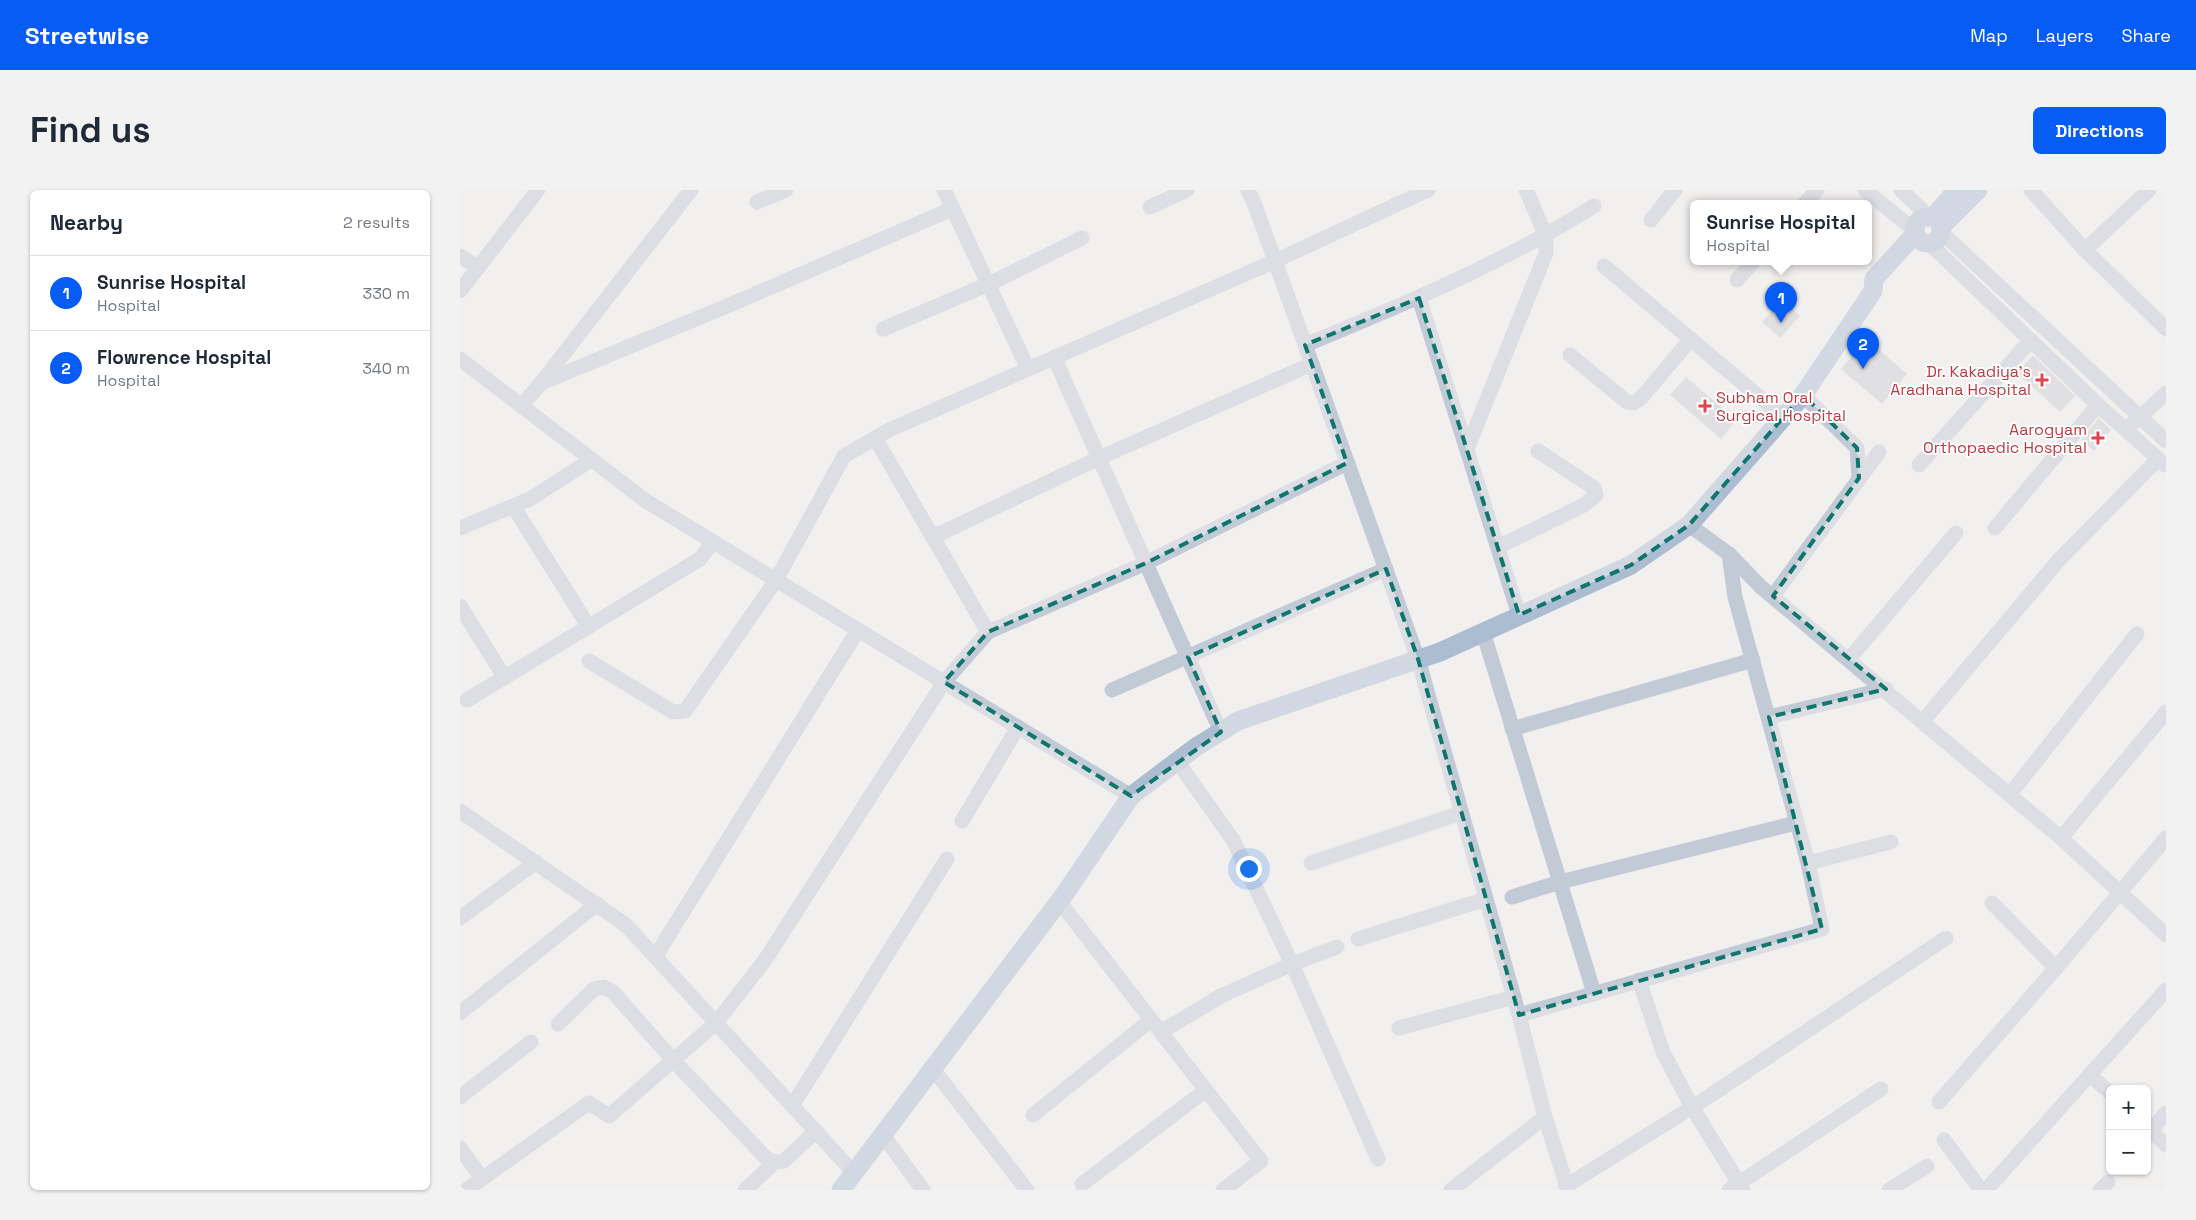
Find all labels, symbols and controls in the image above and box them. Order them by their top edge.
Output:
text: Streetwise [25,20,149,51]
text: Map [1970,24,2008,47]
text: Layers [2036,24,2093,47]
text: Share [2121,24,2171,47]
button: Directions [2033,107,2166,154]
text: Find us [30,108,151,152]
popup [1690,200,1872,265]
text: Nearby [50,209,123,236]
text: Sunrise Hospital [1706,210,1856,235]
text: 2 results [343,212,410,233]
text: Hospital [1706,235,1770,256]
text: Sunrise Hospital [97,270,246,295]
pin: 1 [1765,282,1797,323]
text: 1 [62,283,70,304]
text: 330 m [363,283,410,304]
text: Hospital [97,295,160,316]
pin: 2 [1847,328,1879,369]
text: Flowrence Hospital [97,345,271,370]
text: 2 [61,358,71,379]
text: 340 m [362,358,410,379]
place label: Dr. Kakadiya's Aradhana Hospital [1890,361,2031,400]
text: Hospital [97,370,160,391]
marker: Dr. Kakadiya's Aradhana Hospital [2035,373,2049,387]
place label: Subham Oral Surgical Hospital [1716,387,1846,426]
marker: Subham Oral Surgical Hospital [1698,399,1712,413]
place label: Aarogyam Orthopaedic Hospital [1923,419,2087,458]
marker: Aarogyam Orthopaedic Hospital [2091,431,2105,445]
your location [1236,856,1262,882]
map controls [2106,1085,2151,1175]
button: + [2106,1085,2151,1130]
button: − [2106,1130,2151,1175]

